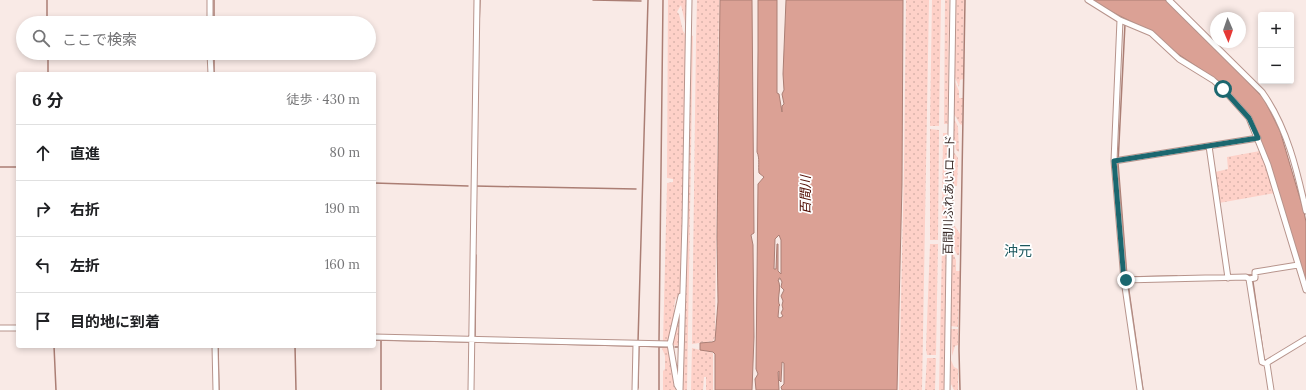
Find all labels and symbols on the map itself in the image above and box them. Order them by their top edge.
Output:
north arrow [1210,12,1246,48]
route start [1214,80,1232,98]
street label: 百間川ふれあいロード [940,135,957,255]
water label: 百間川 [797,174,814,215]
district label: 沖元 [1004,242,1032,260]
route end [1117,271,1135,289]

